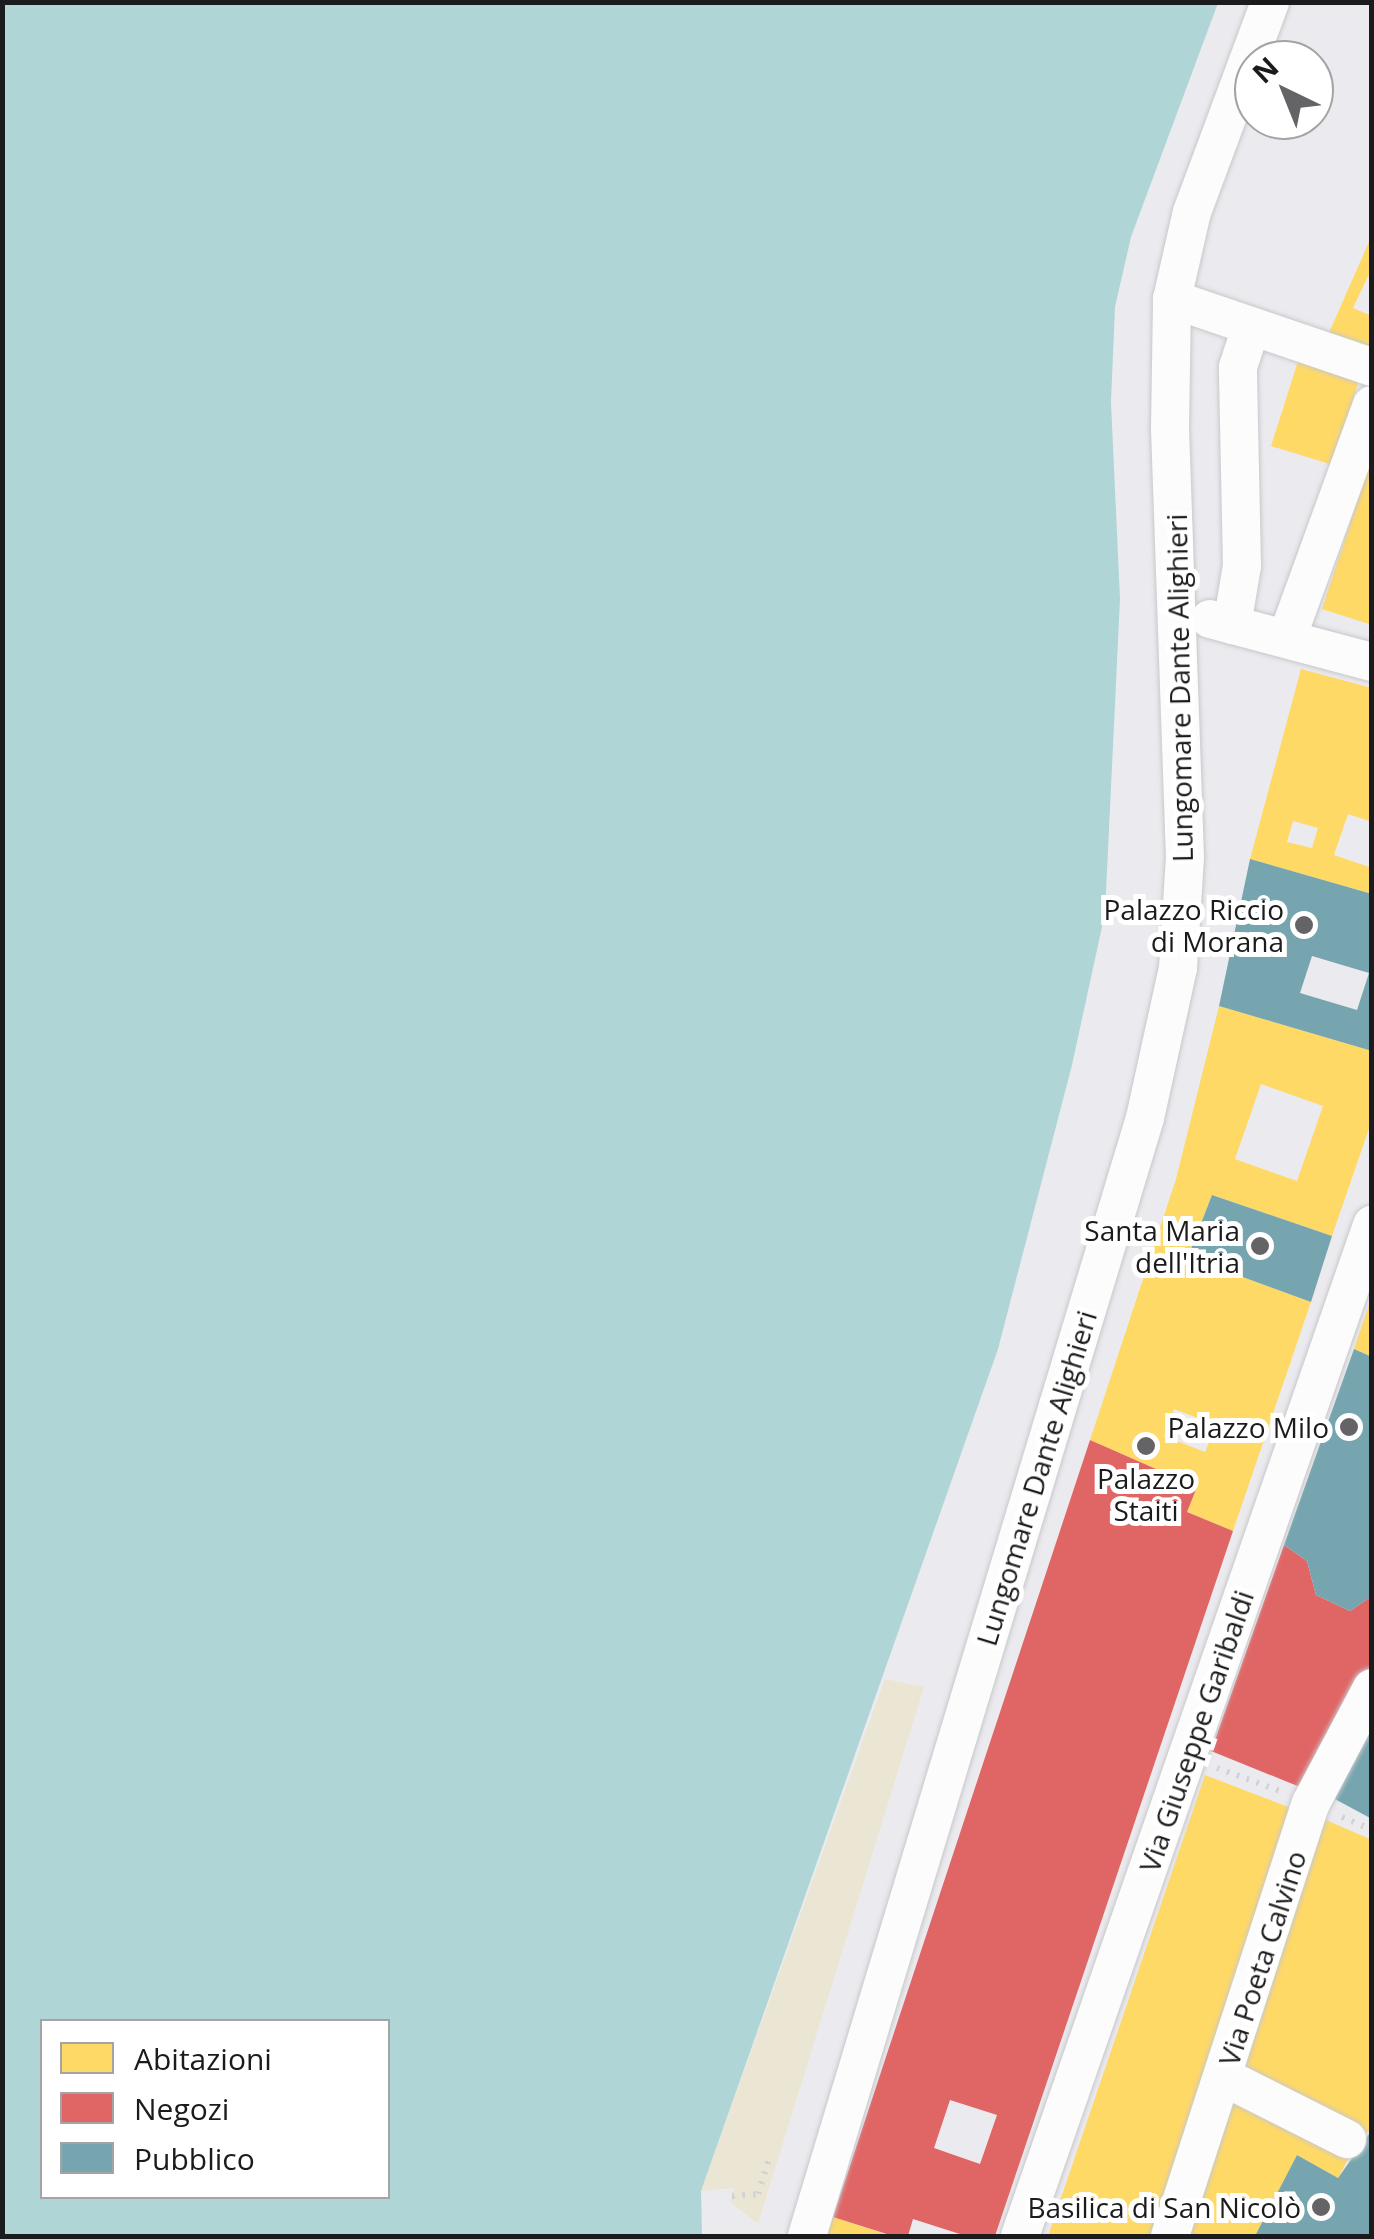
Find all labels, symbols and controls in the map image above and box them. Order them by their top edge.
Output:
north arrow [1234,40,1334,140]
text: N [1244,48,1286,91]
street label: Lungomare Dante Alighieri [1159,513,1199,863]
place label: Palazzo Riccio di Morana [1104,892,1284,958]
marker: Palazzo Riccio di Morana [1293,914,1315,936]
place label: Santa Maria dell'Itria [1084,1213,1240,1279]
marker: Santa Maria dell'Itria [1249,1235,1271,1257]
street label: Lungomare Dante Alighieri [969,1306,1103,1650]
place label: Palazzo Milo [1167,1410,1329,1444]
marker: Palazzo Milo [1338,1416,1360,1438]
marker: Palazzo Staiti [1135,1435,1157,1457]
place label: Palazzo Staiti [1097,1461,1195,1527]
street label: Via Giuseppe Garibaldi [1132,1586,1260,1876]
street label: Via Poeta Calvino [1211,1846,1313,2070]
legend [40,2019,390,2199]
text: Abitazioni [134,2038,272,2079]
text: Negozi [134,2088,229,2129]
text: Pubblico [134,2138,255,2179]
place label: Basilica di San Nicolò [1027,2190,1301,2224]
marker: Basilica di San Nicolò [1310,2196,1332,2218]

